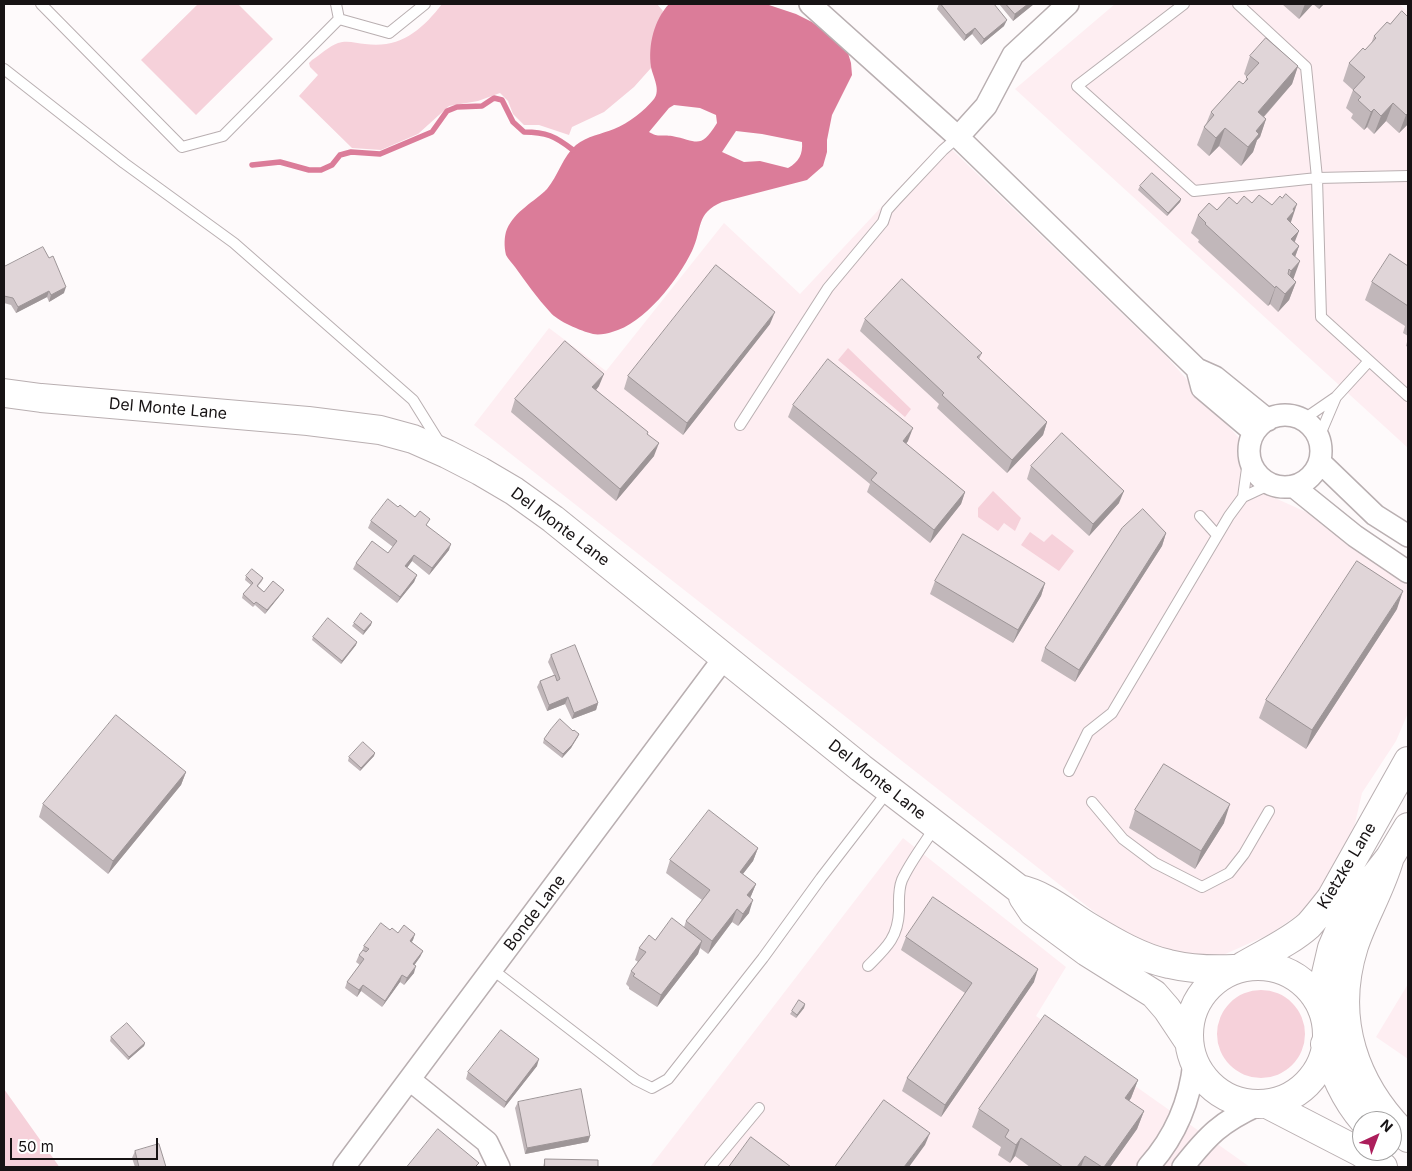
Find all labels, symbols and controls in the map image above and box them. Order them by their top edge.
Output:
street label: Del Monte Lane [108,394,228,424]
street label: Del Monte Lane [507,484,613,570]
street label: Del Monte Lane [824,736,930,824]
street label: Kietzke Lane [1314,819,1380,913]
street label: Bonde Lane [500,871,570,955]
north arrow [1352,1111,1402,1161]
text: N [1377,1116,1397,1135]
scale bar [12,1128,160,1160]
text: 50 m [18,1137,54,1156]

